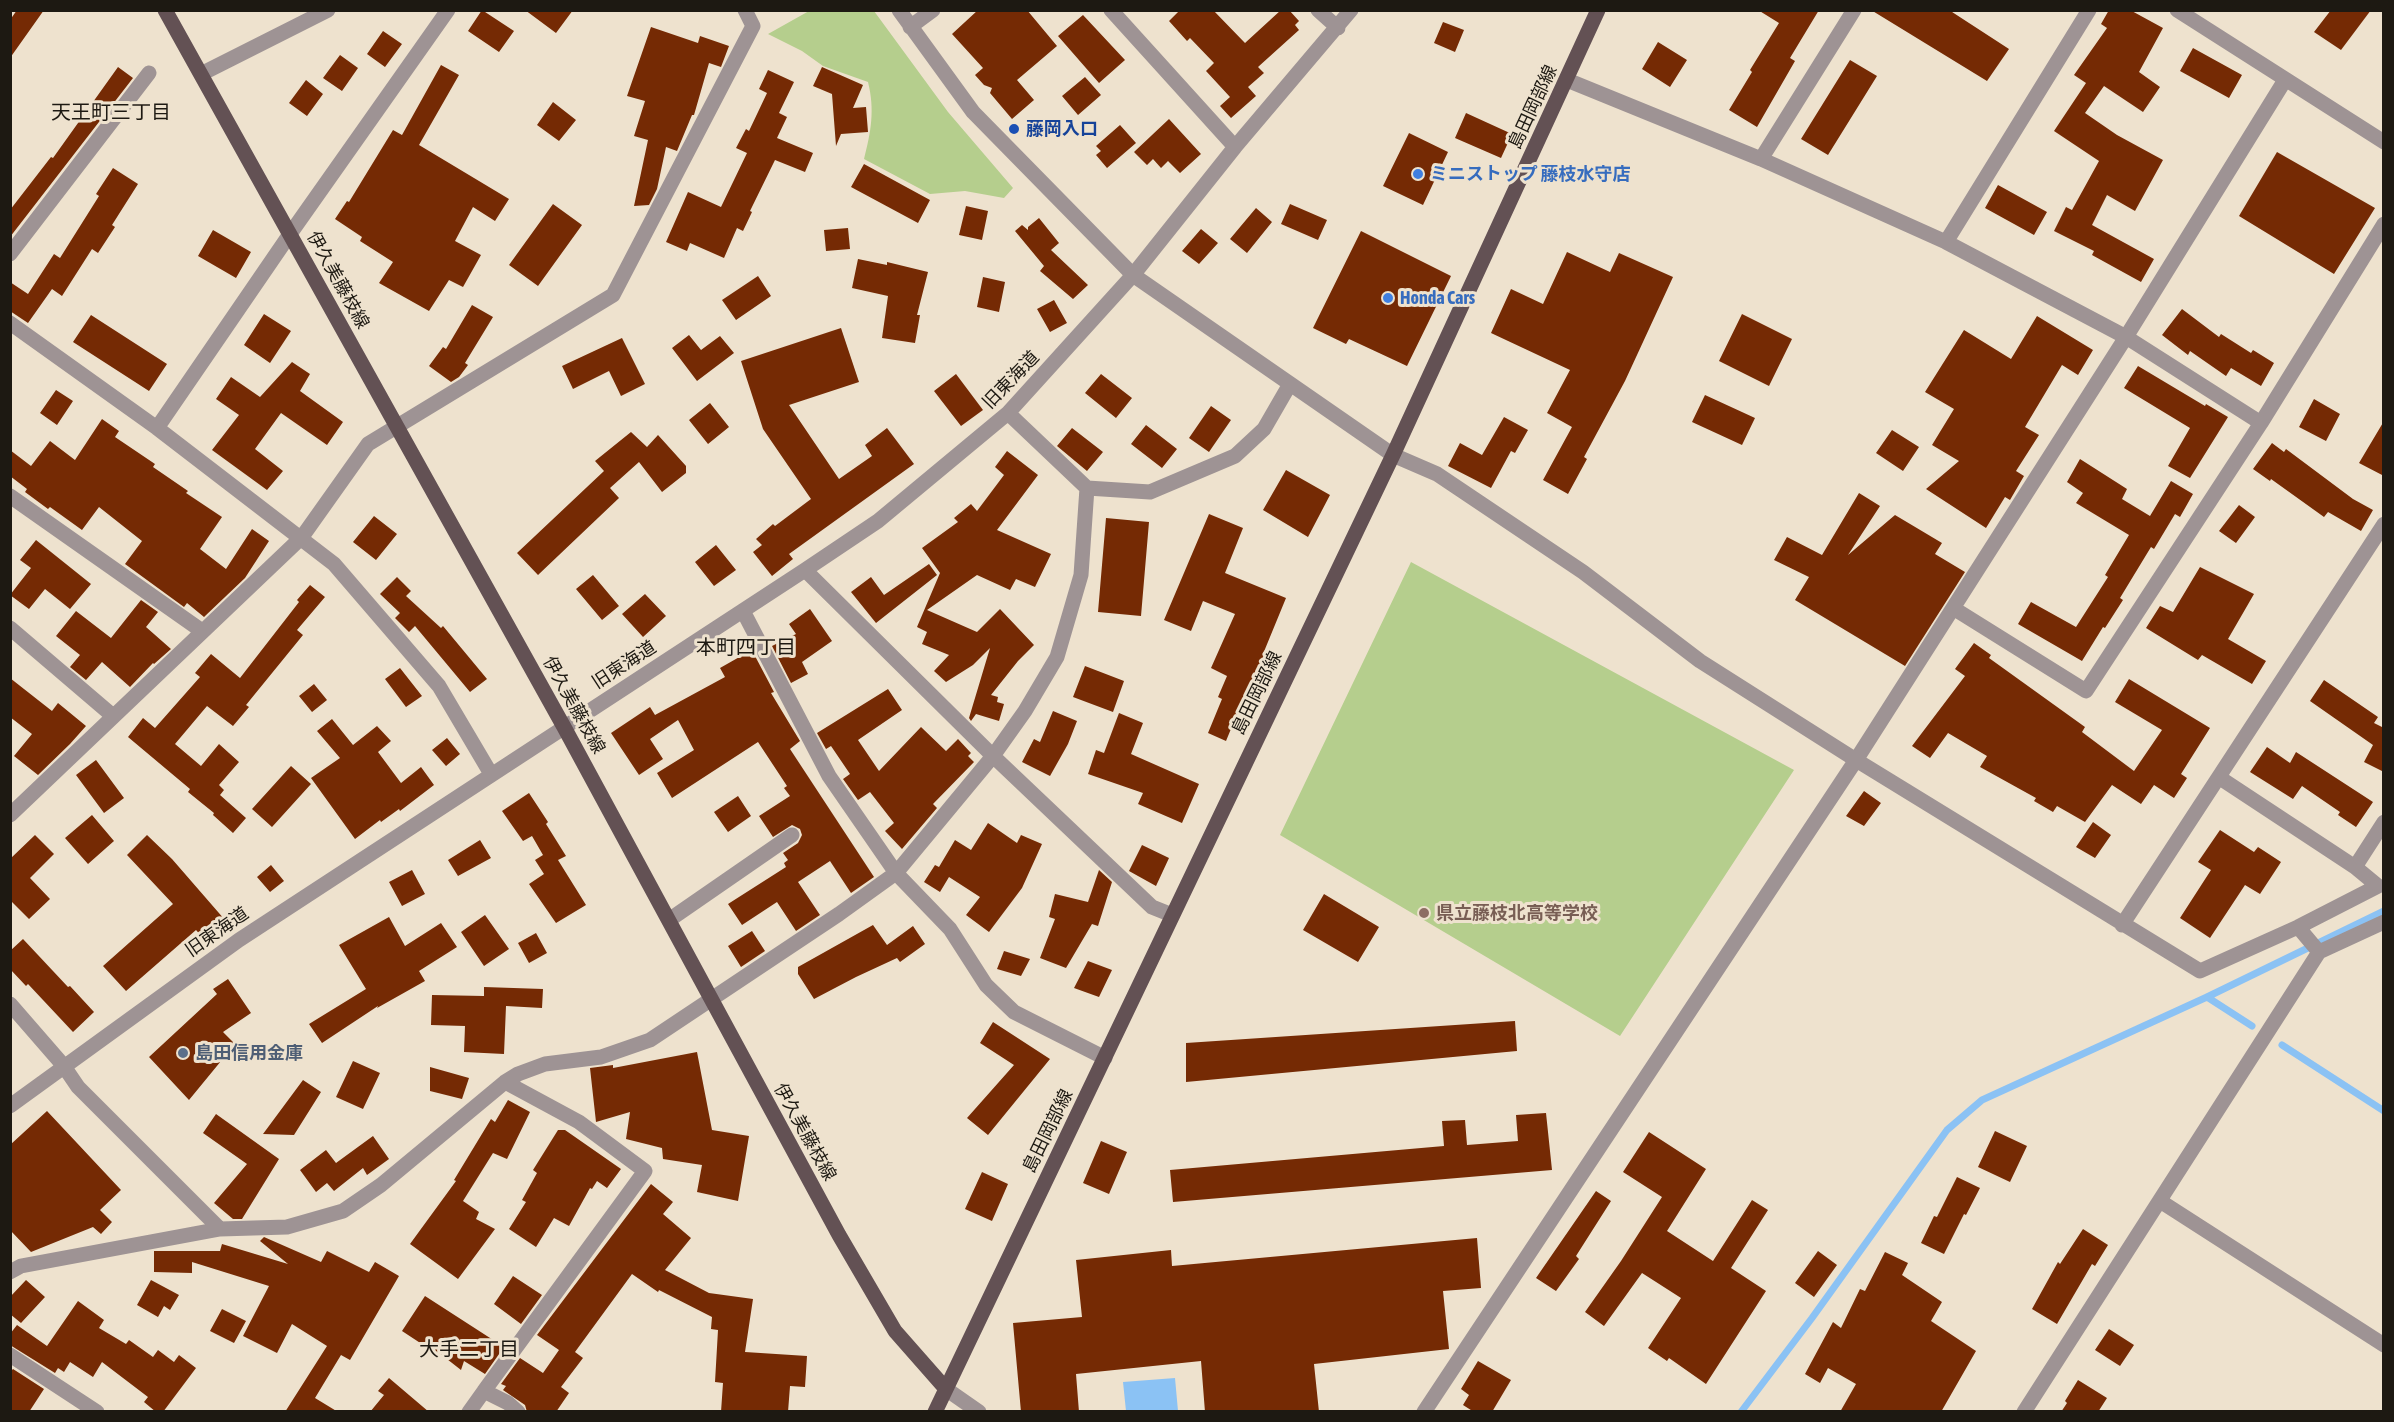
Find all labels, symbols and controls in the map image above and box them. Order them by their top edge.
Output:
street label: 島田岡部線 [1504,62,1562,152]
district label: 天王町三丁目 [51,101,171,125]
place label: 藤岡入口 [1026,118,1098,140]
marker: 藤岡入口 [1007,122,1021,136]
place label: ミニストップ 藤枝水守店 [1430,163,1630,185]
marker: ミニストップ 藤枝水守店 [1411,167,1425,181]
street label: 伊久美藤枝線 [302,228,374,332]
place label: Honda Cars [1400,287,1475,309]
marker: Honda Cars [1381,291,1395,305]
street label: 旧東海道 [978,347,1044,413]
street label: 旧東海道 [588,636,660,694]
district label: 本町四丁目 [696,636,796,660]
street label: 島田岡部線 [1228,648,1286,738]
street label: 伊久美藤枝線 [538,653,610,757]
place label: 県立藤枝北高等学校 [1436,902,1598,924]
street label: 旧東海道 [181,903,253,961]
marker: 県立藤枝北高等学校 [1417,906,1431,920]
place label: 島田信用金庫 [195,1042,303,1064]
marker: 島田信用金庫 [176,1046,190,1060]
street label: 伊久美藤枝線 [769,1080,841,1184]
street label: 島田岡部線 [1019,1086,1077,1176]
district label: 大手二丁目 [419,1338,519,1362]

